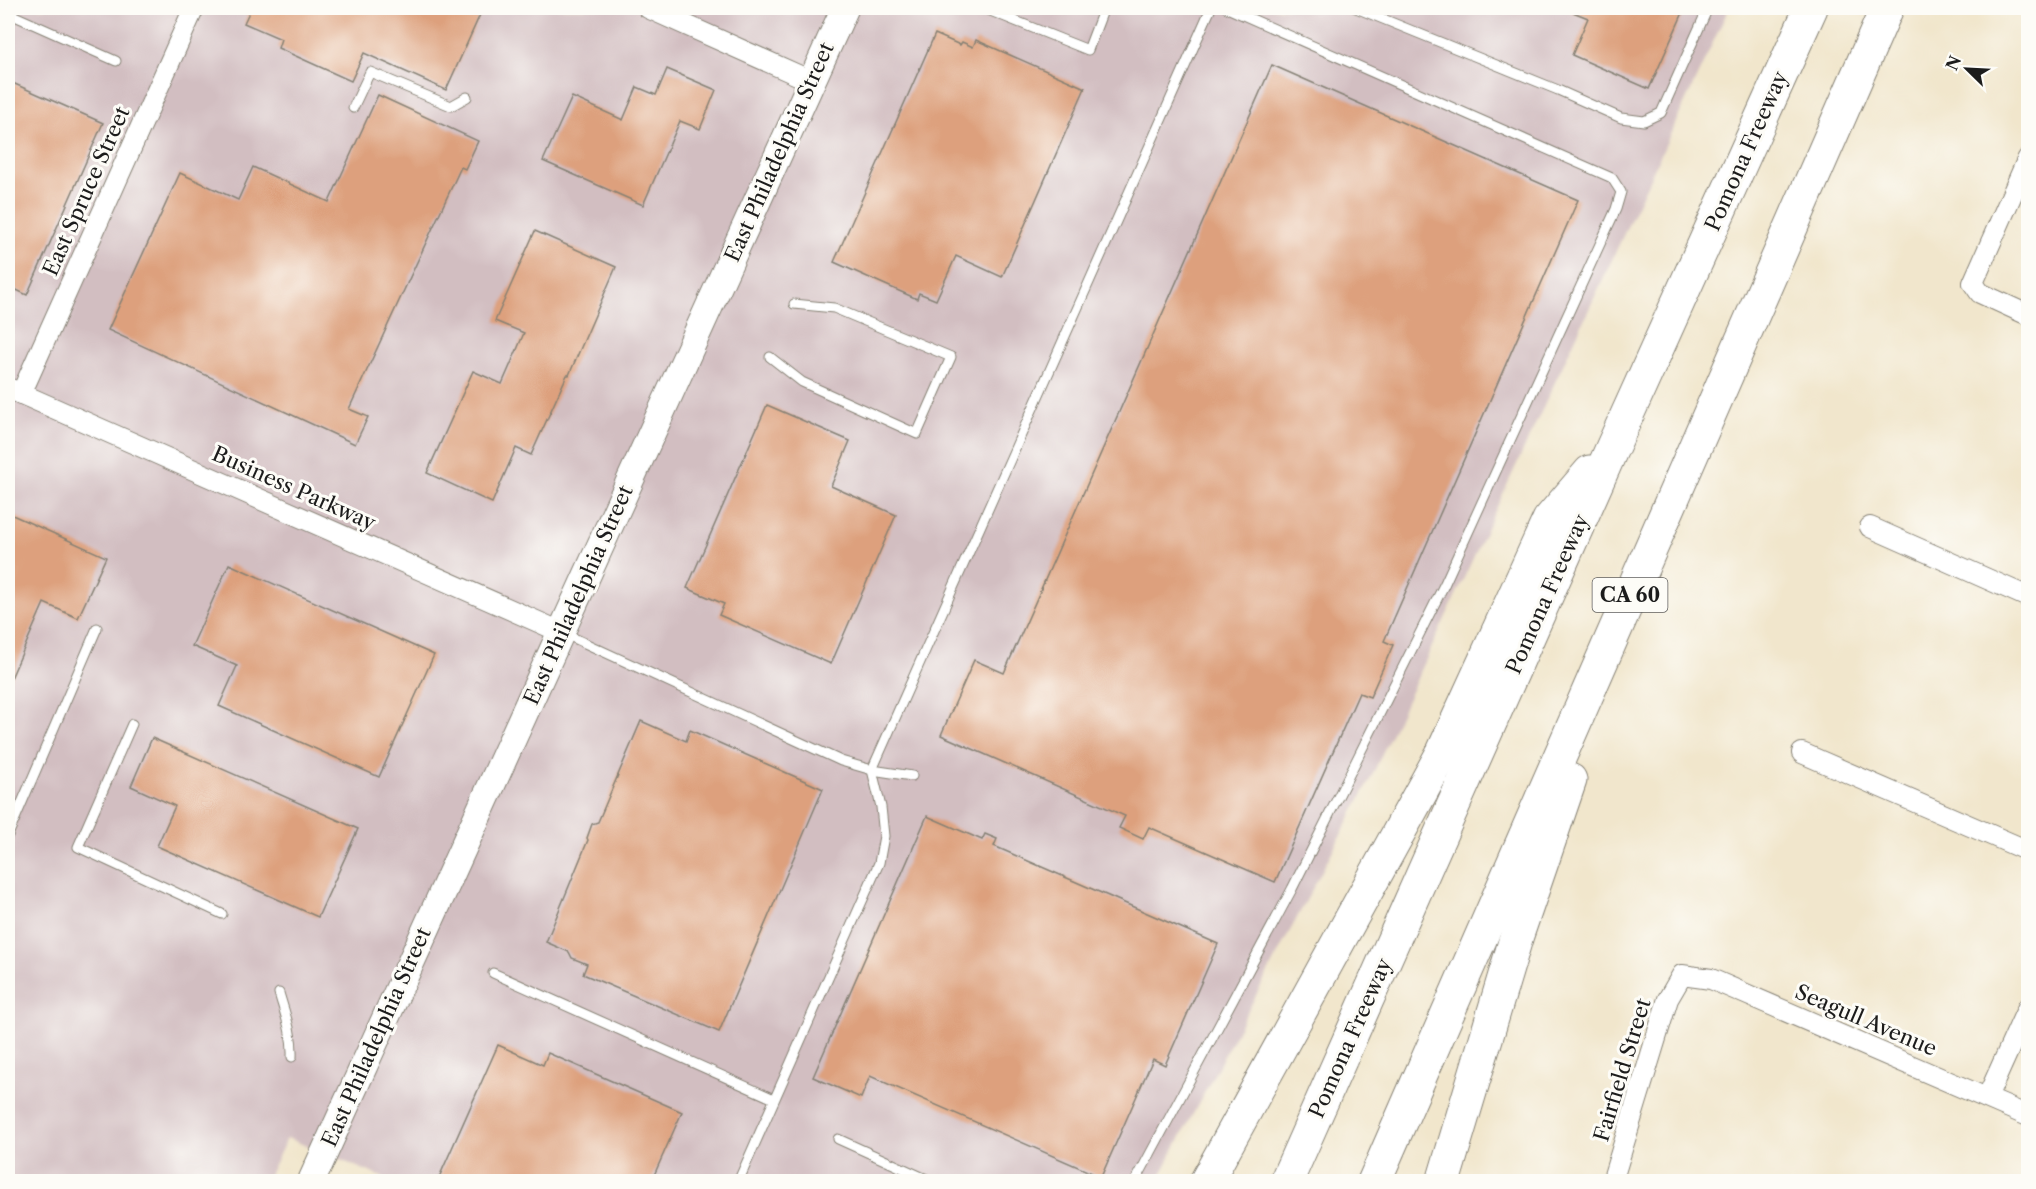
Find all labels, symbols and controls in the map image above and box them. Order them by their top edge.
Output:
street label: East Philadelphia Street [719,38,839,266]
north arrow [1937,39,1997,99]
text: N [1941,52,1965,73]
street label: Pomona Freeway [1699,67,1793,235]
street label: East Spruce Street [37,102,135,280]
street label: Business Parkway [208,441,380,535]
street label: East Philadelphia Street [518,481,638,709]
street label: Pomona Freeway [1500,510,1594,678]
road number: CA 60 [1592,578,1668,612]
street label: East Philadelphia Street [316,923,436,1151]
street label: Pomona Freeway [1303,954,1397,1122]
street label: Seagull Avenue [1791,979,1941,1061]
street label: Fairfield Street [1588,995,1656,1145]

